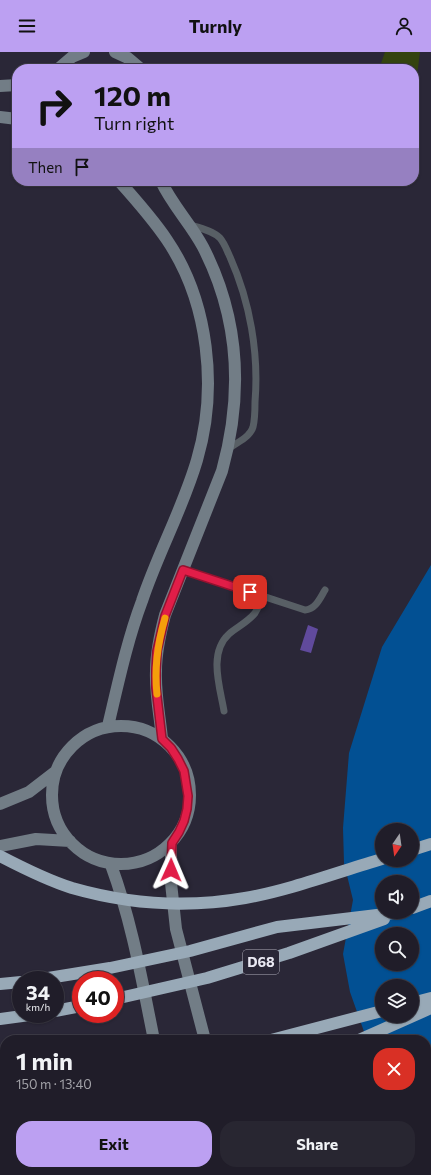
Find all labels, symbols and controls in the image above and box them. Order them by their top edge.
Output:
icon: menu [16,15,38,37]
text: Turnly [189,15,242,37]
icon: person [393,15,415,37]
text: 120 m [94,78,171,112]
icon: right [28,80,80,132]
text: Turn right [94,112,174,134]
icon: arrive [71,156,93,178]
text: Then [28,158,63,176]
pin [233,575,267,609]
icon: arrive [239,581,261,603]
north arrow [375,823,419,867]
map controls [375,823,419,1023]
position arrow [150,849,192,891]
button: sound [375,875,419,919]
button: search [375,927,419,971]
road number: D68 [243,950,279,974]
speed limit sign: 40 [72,971,124,1023]
button: layers [375,979,419,1023]
text: 34 [26,980,50,1004]
text: km/h [26,1001,50,1013]
text: 1 min [16,1046,73,1075]
button: close [373,1048,415,1090]
text: 150 m · 13:40 [16,1076,92,1092]
button: Exit [16,1121,212,1167]
button: Share [220,1121,415,1167]

